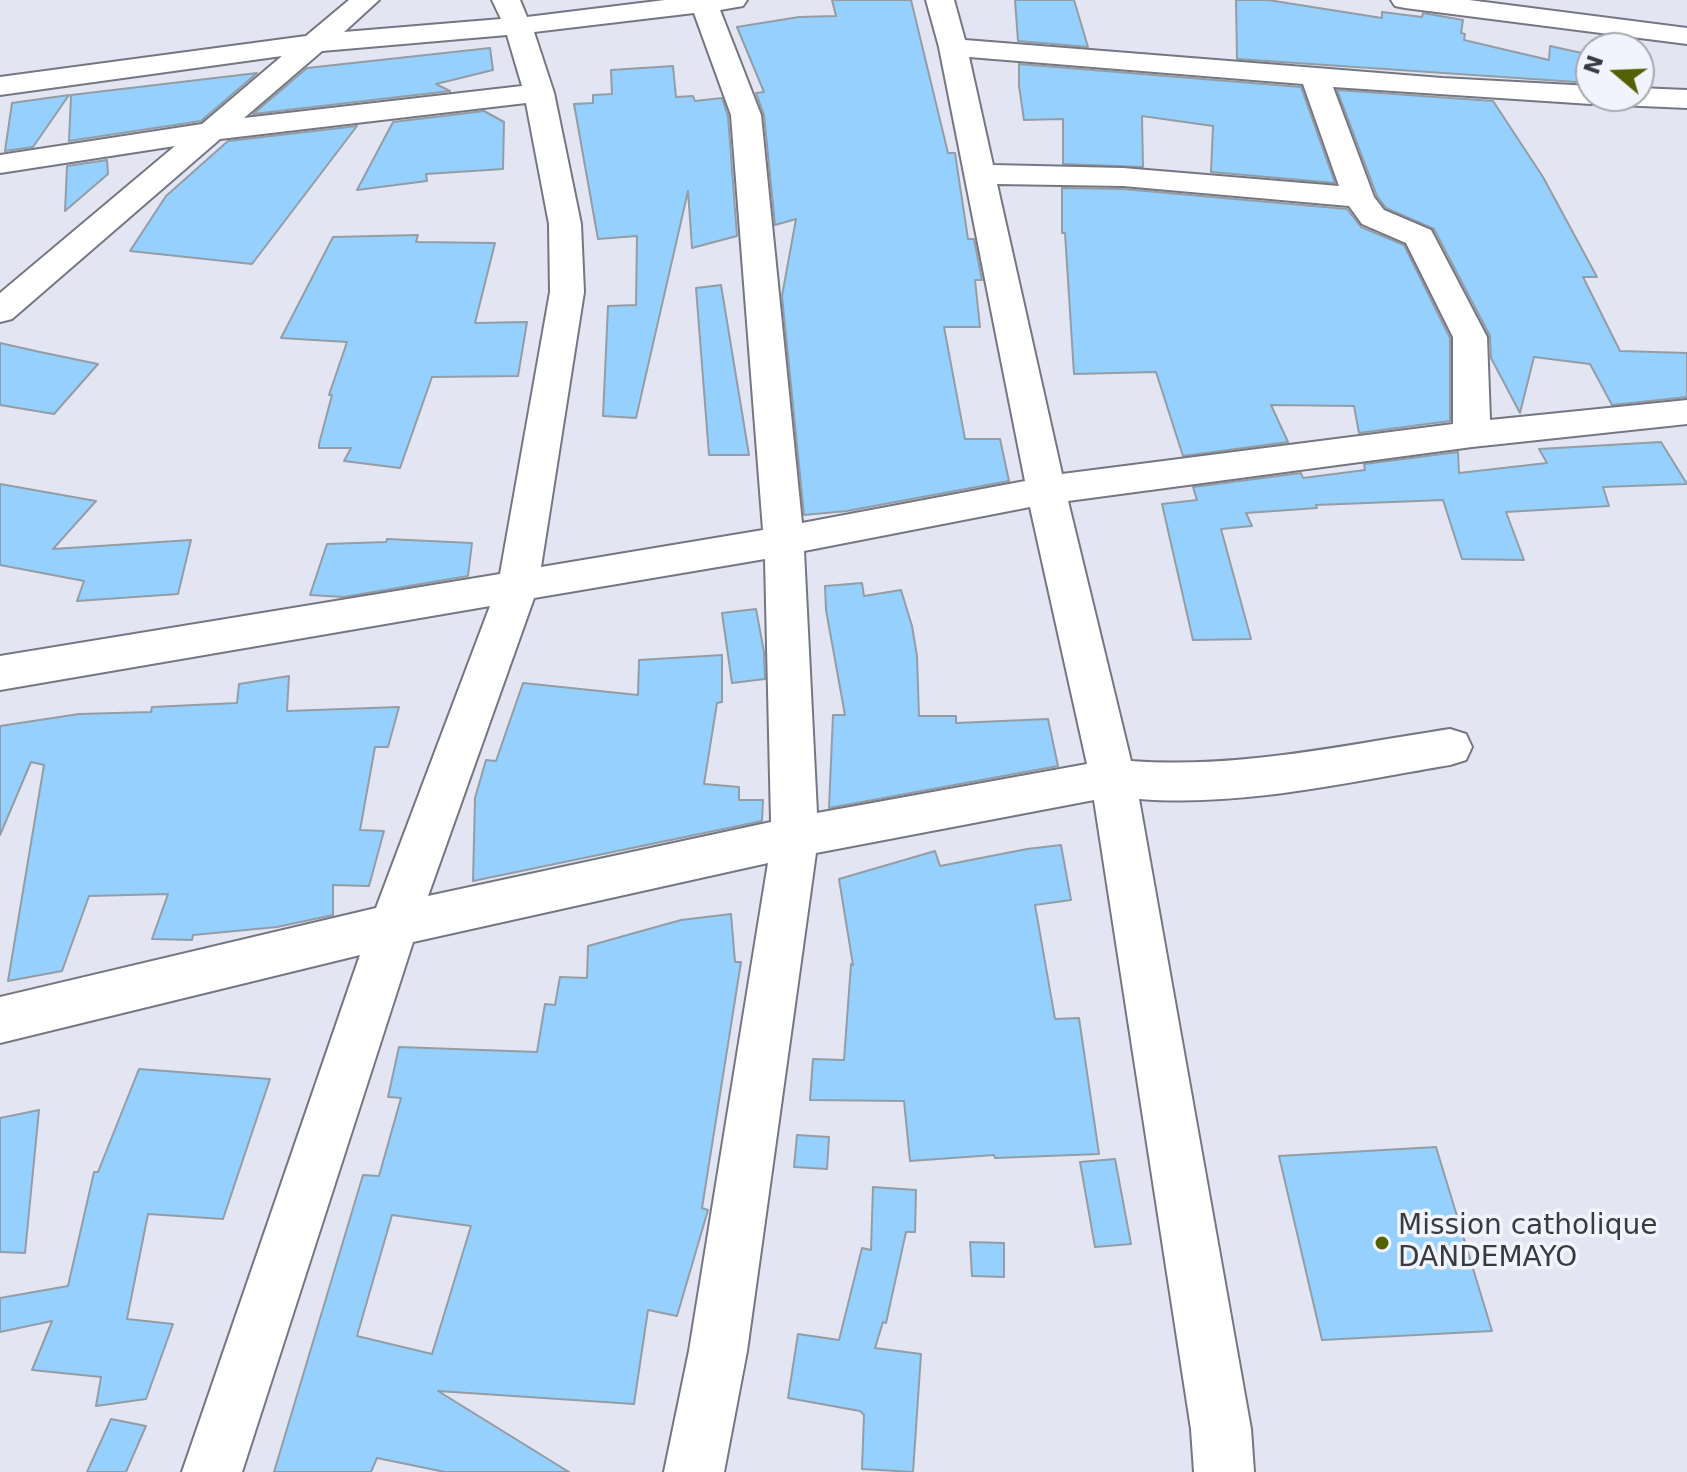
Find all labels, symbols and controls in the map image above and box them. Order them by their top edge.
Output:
north arrow [1575,32,1655,112]
text: N [1579,52,1609,77]
place label: Mission catholique DANDEMAYO [1398,1210,1657,1276]
marker: Mission catholique DANDEMAYO [1373,1234,1391,1252]

